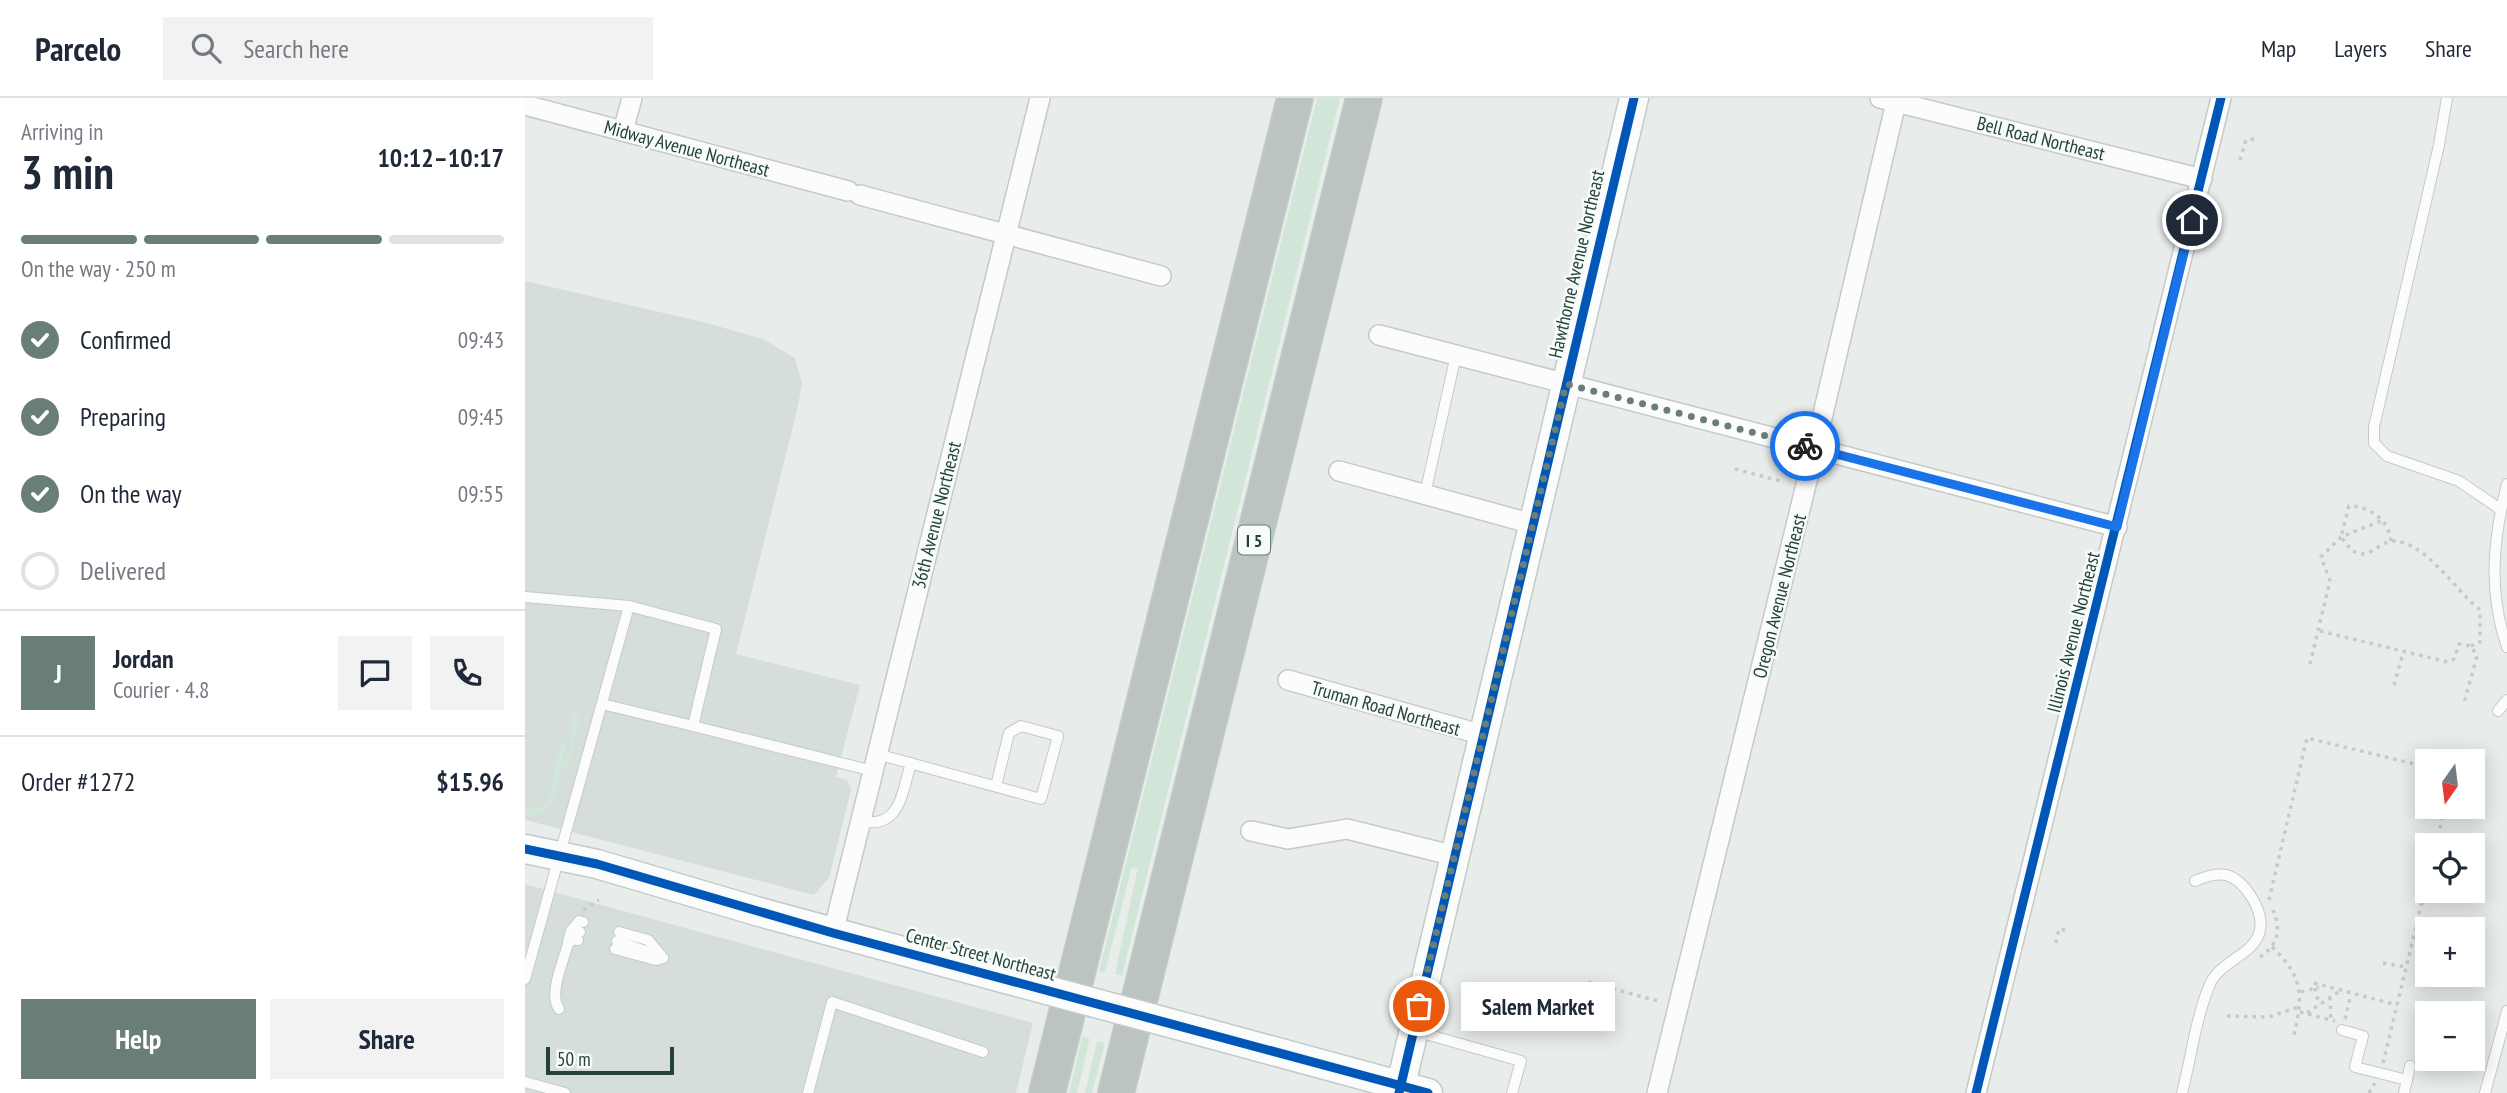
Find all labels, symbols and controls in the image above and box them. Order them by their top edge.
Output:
search box [163,17,653,80]
text: Parcelo [35,27,121,70]
icon: search [187,29,225,67]
text: Search here [243,32,349,65]
text: Map [2261,33,2296,64]
text: Layers [2334,33,2387,64]
text: Share [2425,33,2472,64]
street label: Bell Road Northeast [1975,111,2108,166]
street label: Midway Avenue Northeast [602,114,773,182]
text: Arriving in [21,117,103,146]
text: 10:12–10:17 [377,141,504,174]
text: 3 min [21,142,114,202]
street label: Hawthorne Avenue Northeast [1543,167,1610,361]
pin [2162,190,2222,250]
icon: home [2173,201,2211,239]
text: On the way · 250 m [21,254,176,283]
icon: check [21,321,59,359]
text: Confirmed [80,323,171,356]
text: 09:43 [458,325,504,354]
icon: check [21,398,59,436]
text: Preparing [80,400,166,433]
text: 09:45 [458,402,504,431]
courier [1770,411,1840,481]
icon: bike [1786,427,1824,465]
street label: 36th Avenue Northeast [906,438,966,591]
icon: check [21,475,59,513]
text: On the way [80,477,182,510]
text: 09:55 [458,479,504,508]
street label: Oregon Avenue Northeast [1747,511,1811,681]
road number: I 5 [1238,526,1270,555]
street label: Illinois Avenue Northeast [2041,548,2105,715]
text: Delivered [80,554,166,587]
button: chat [338,636,412,710]
button: phone [430,636,504,710]
text: Jordan [113,642,174,675]
text: J [54,657,62,690]
text: Courier · 4.8 [113,675,209,704]
street label: Truman Road Northeast [1309,675,1464,741]
north arrow [2415,749,2485,819]
map controls [2415,749,2485,1071]
text: Order #1272 [21,765,136,798]
text: $15.96 [436,765,504,798]
button: locate [2415,833,2485,903]
button: + [2415,917,2485,987]
street label: Center Street Northeast [903,922,1060,986]
pin [1389,976,1449,1036]
callout: Salem Market [1461,982,1615,1030]
icon: bag [1400,987,1438,1025]
text: Salem Market [1482,992,1594,1021]
button: Help [21,999,256,1079]
button: Share [270,999,504,1079]
button: − [2415,1001,2485,1071]
scale bar [546,1044,674,1076]
text: 50 m [557,1047,591,1071]

